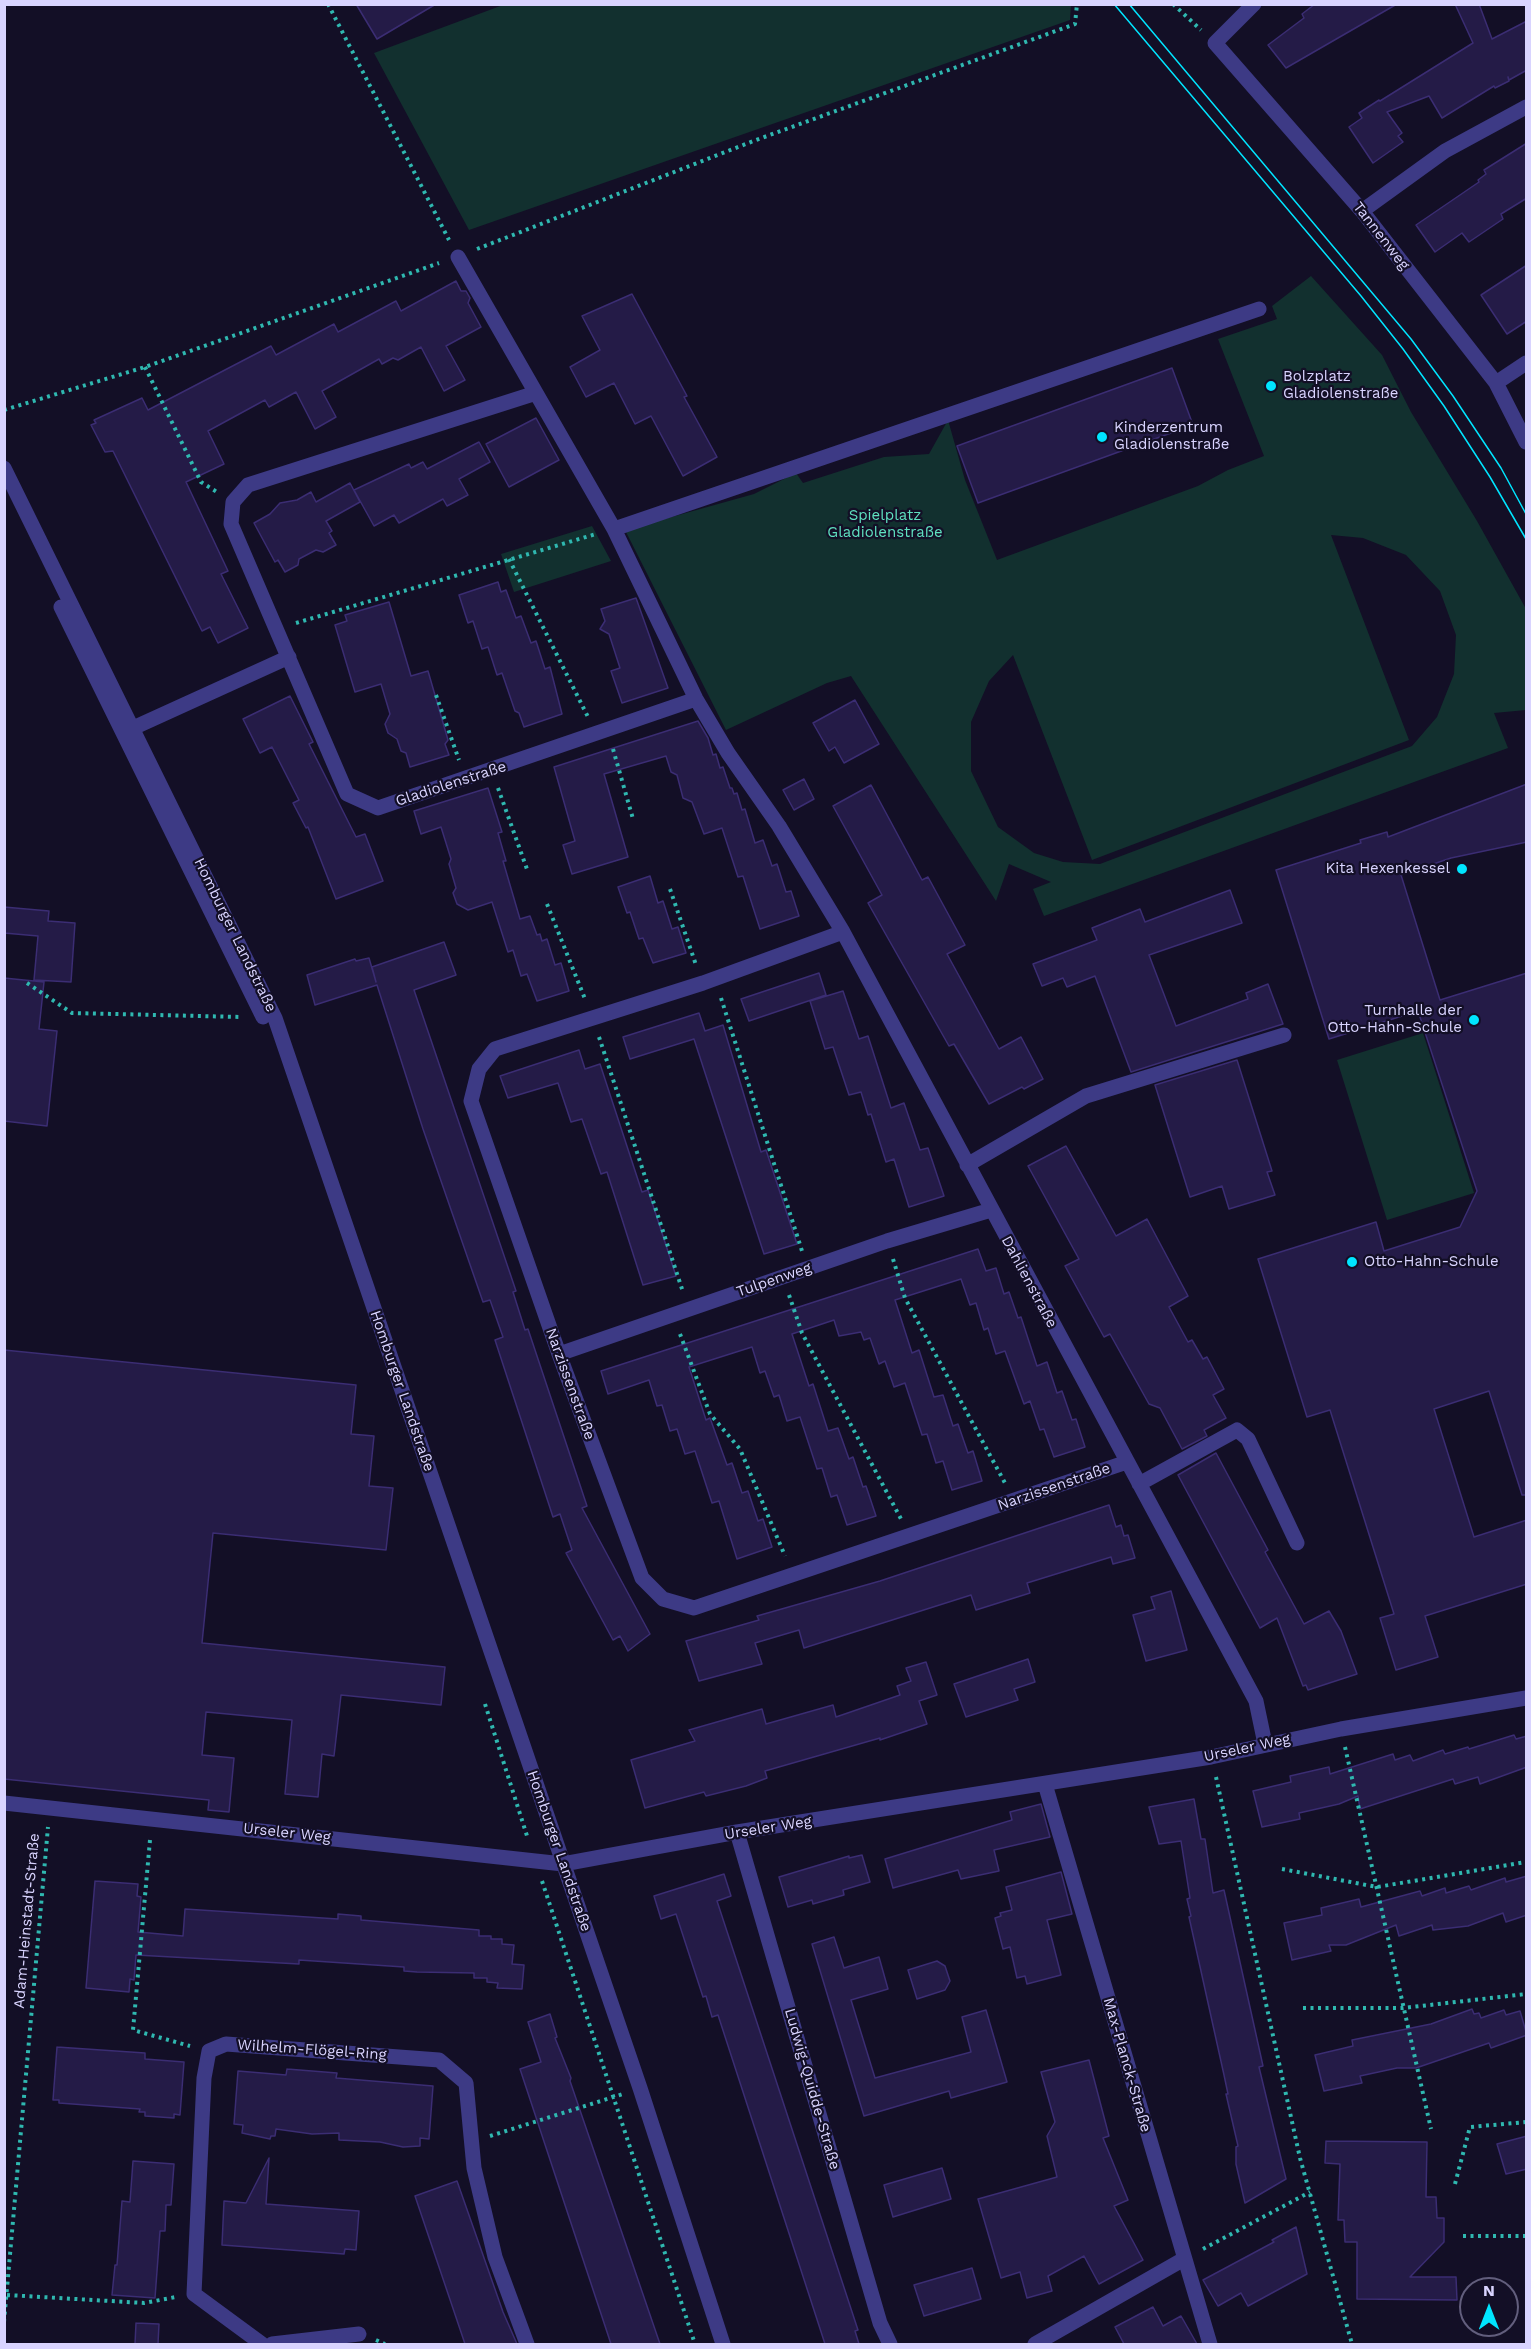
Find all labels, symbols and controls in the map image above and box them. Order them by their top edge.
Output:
street label: Tannenweg [1349,198,1413,274]
place label: Bolzplatz Gladiolenstraße [1283,368,1398,403]
marker: Bolzplatz Gladiolenstraße [1264,379,1278,393]
place label: Kinderzentrum Gladiolenstraße [1114,419,1229,454]
marker: Kinderzentrum Gladiolenstraße [1095,430,1109,444]
park label: Spielplatz Gladiolenstraße [827,507,943,542]
street label: Gladiolenstraße [393,758,509,810]
street label: Homburger Landstraße [190,855,280,1015]
place label: Kita Hexenkessel [1325,860,1450,878]
marker: Kita Hexenkessel [1455,862,1469,876]
place label: Turnhalle der Otto-Hahn-Schule [1327,1002,1462,1037]
marker: Turnhalle der Otto-Hahn-Schule [1467,1013,1481,1027]
street label: Dahlienstraße [997,1233,1061,1331]
place label: Otto-Hahn-Schule [1364,1253,1499,1271]
marker: Otto-Hahn-Schule [1345,1255,1359,1269]
street label: Tulpenweg [734,1259,814,1301]
street label: Homburger Landstraße [366,1308,438,1474]
street label: Narzissenstraße [541,1326,599,1442]
street label: Narzissenstraße [995,1459,1113,1515]
street label: Urseler Weg [1202,1730,1292,1766]
street label: Homburger Landstraße [523,1768,595,1934]
street label: Urseler Weg [723,1812,813,1844]
street label: Urseler Weg [242,1819,332,1847]
street label: Adam-Heinstadt-Straße [10,1832,44,2010]
street label: Max-Planck-Straße [1099,1996,1155,2134]
street label: Ludwig-Quidde-Straße [780,2006,844,2172]
street label: Wilhelm-Flögel-Ring [237,2036,387,2064]
north arrow [1459,2277,1519,2337]
text: N [1483,2281,1495,2300]

